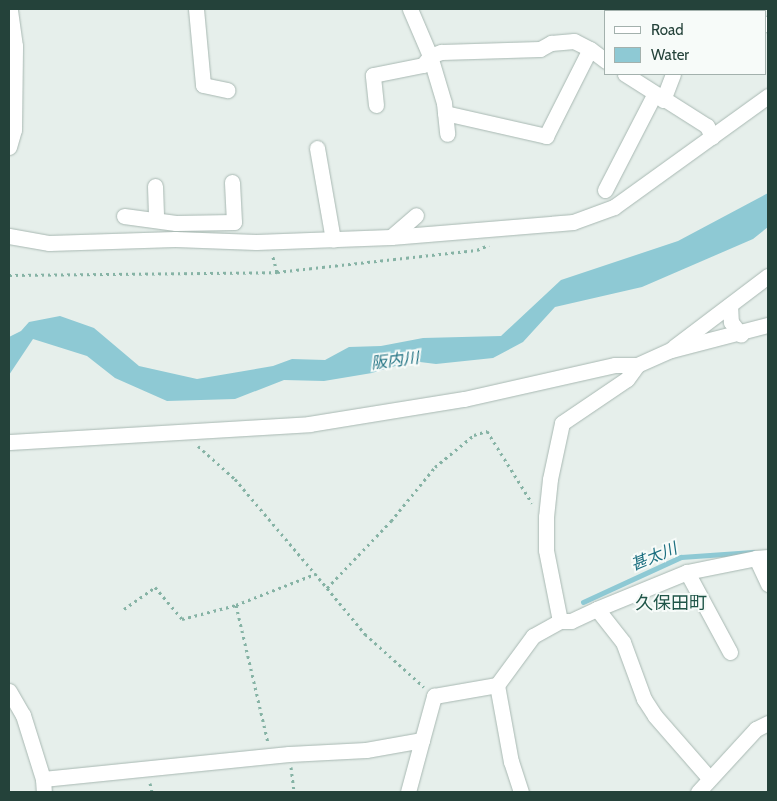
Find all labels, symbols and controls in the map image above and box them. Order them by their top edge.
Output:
legend [604,10,767,75]
text: Road [651,21,684,39]
text: Water [651,46,689,64]
water label: 阪内川 [370,349,420,373]
water label: 甚太川 [628,539,680,575]
district label: 久保田町 [635,592,707,614]

